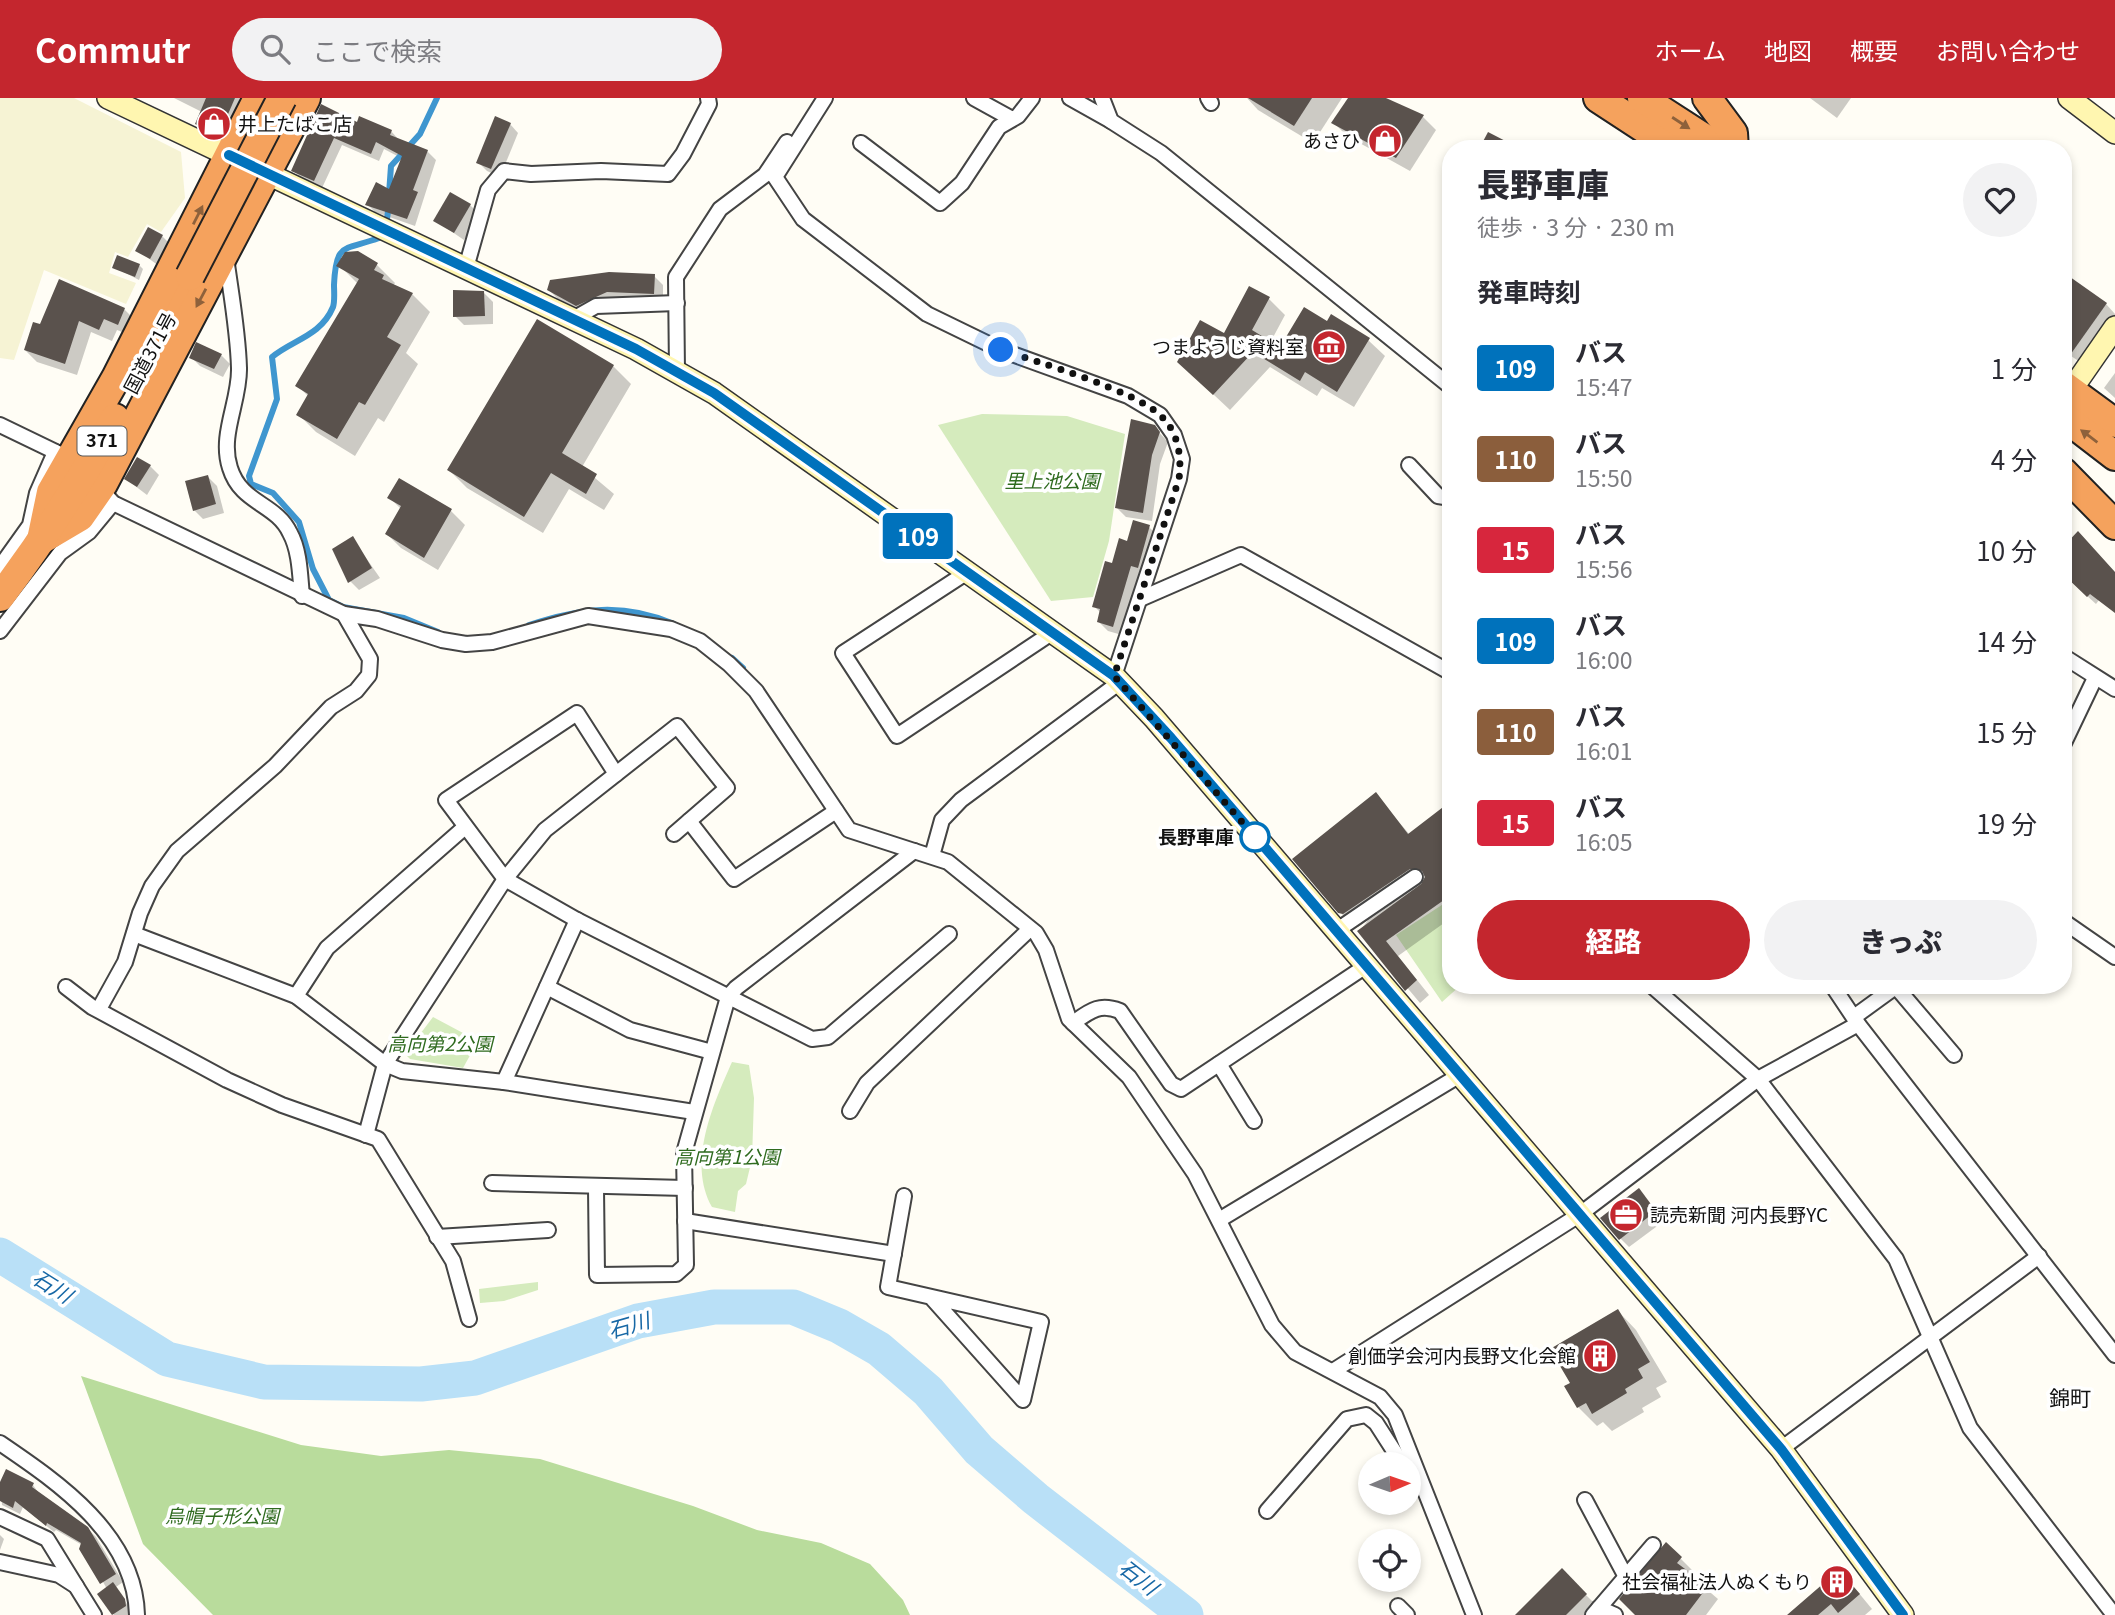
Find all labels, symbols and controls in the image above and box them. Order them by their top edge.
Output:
search box [232,18,722,81]
text: Commutr [35,25,190,73]
icon: search [256,30,294,68]
text: ここで検索 [312,31,442,68]
text: ホーム [1655,32,1726,67]
text: 地図 [1764,32,1812,67]
text: 概要 [1850,32,1898,67]
text: お問い合わせ [1936,32,2080,67]
shop icon: 井上たばこ店 [195,105,233,143]
place label: 井上たばこ店 [238,109,352,136]
one-way arrow [1672,117,1691,130]
shop icon: あさひ [1366,122,1404,160]
place label: あさひ [1303,126,1360,153]
text: 長野車庫 [1477,159,1609,207]
button: heart [1963,163,2037,237]
one-way arrow [192,206,204,225]
text: 徒歩 · 3 分 · 230 m [1477,209,1675,243]
text: 発車時刻 [1477,272,1581,309]
one-way arrow [195,289,207,308]
street label: 国道371号 [116,307,181,398]
museum icon: つまようじ資料室 [1310,328,1348,366]
your location [983,332,1018,367]
place label: つまようじ資料室 [1152,332,1304,359]
text: バス [1575,332,1627,369]
text: 1 分 [1991,349,2037,386]
text: 109 [1494,350,1537,385]
text: 15:47 [1575,369,1632,403]
text: バス [1575,423,1627,460]
road number: 371 [78,426,126,456]
one-way arrow [2080,429,2098,443]
text: 4 分 [1991,440,2037,477]
text: 110 [1494,441,1537,476]
text: 15:50 [1575,460,1632,494]
park label: 里上池公園 [1004,466,1102,493]
line badge: 109 [878,513,958,559]
text: バス [1575,514,1627,551]
text: 109 [897,518,939,553]
text: 10 分 [1976,531,2037,568]
text: 15 [1501,532,1530,567]
text: 15:56 [1575,551,1632,585]
text: バス [1575,605,1627,642]
text: 14 分 [1976,622,2037,659]
text: 109 [1494,623,1537,658]
text: 16:00 [1575,642,1632,676]
text: バス [1575,696,1627,733]
text: 15 分 [1976,713,2037,750]
text: 110 [1494,714,1537,749]
text: 16:01 [1575,733,1632,767]
text: バス [1575,787,1627,824]
text: 19 分 [1976,804,2037,841]
text: 15 [1501,805,1530,840]
place label: 長野車庫 [1158,822,1234,849]
marker: 長野車庫 [1240,822,1270,852]
text: 16:05 [1575,824,1632,858]
button: 経路 [1477,900,1750,980]
button: きっぷ [1764,900,2037,980]
park label: 高向第2公園 [387,1029,496,1056]
park label: 高向第1公園 [674,1142,783,1169]
office icon: 読売新聞 河内長野YC [1607,1196,1645,1234]
place label: 読売新聞 河内長野YC [1650,1200,1828,1227]
water label: 石川 [27,1261,81,1310]
water label: 石川 [604,1303,655,1344]
building icon: 創価学会河内長野文化会館 [1581,1337,1619,1375]
place label: 創価学会河内長野文化会館 [1348,1341,1576,1368]
district label: 錦町 [2049,1382,2091,1412]
north arrow [1358,1452,1421,1516]
map controls [1358,1452,1421,1592]
park label: 烏帽子形公園 [165,1501,282,1528]
button: locate [1358,1529,1421,1592]
water label: 石川 [1113,1552,1167,1602]
building icon: 社会福祉法人ぬくもり [1818,1563,1856,1601]
place label: 社会福祉法人ぬくもり [1622,1567,1812,1594]

